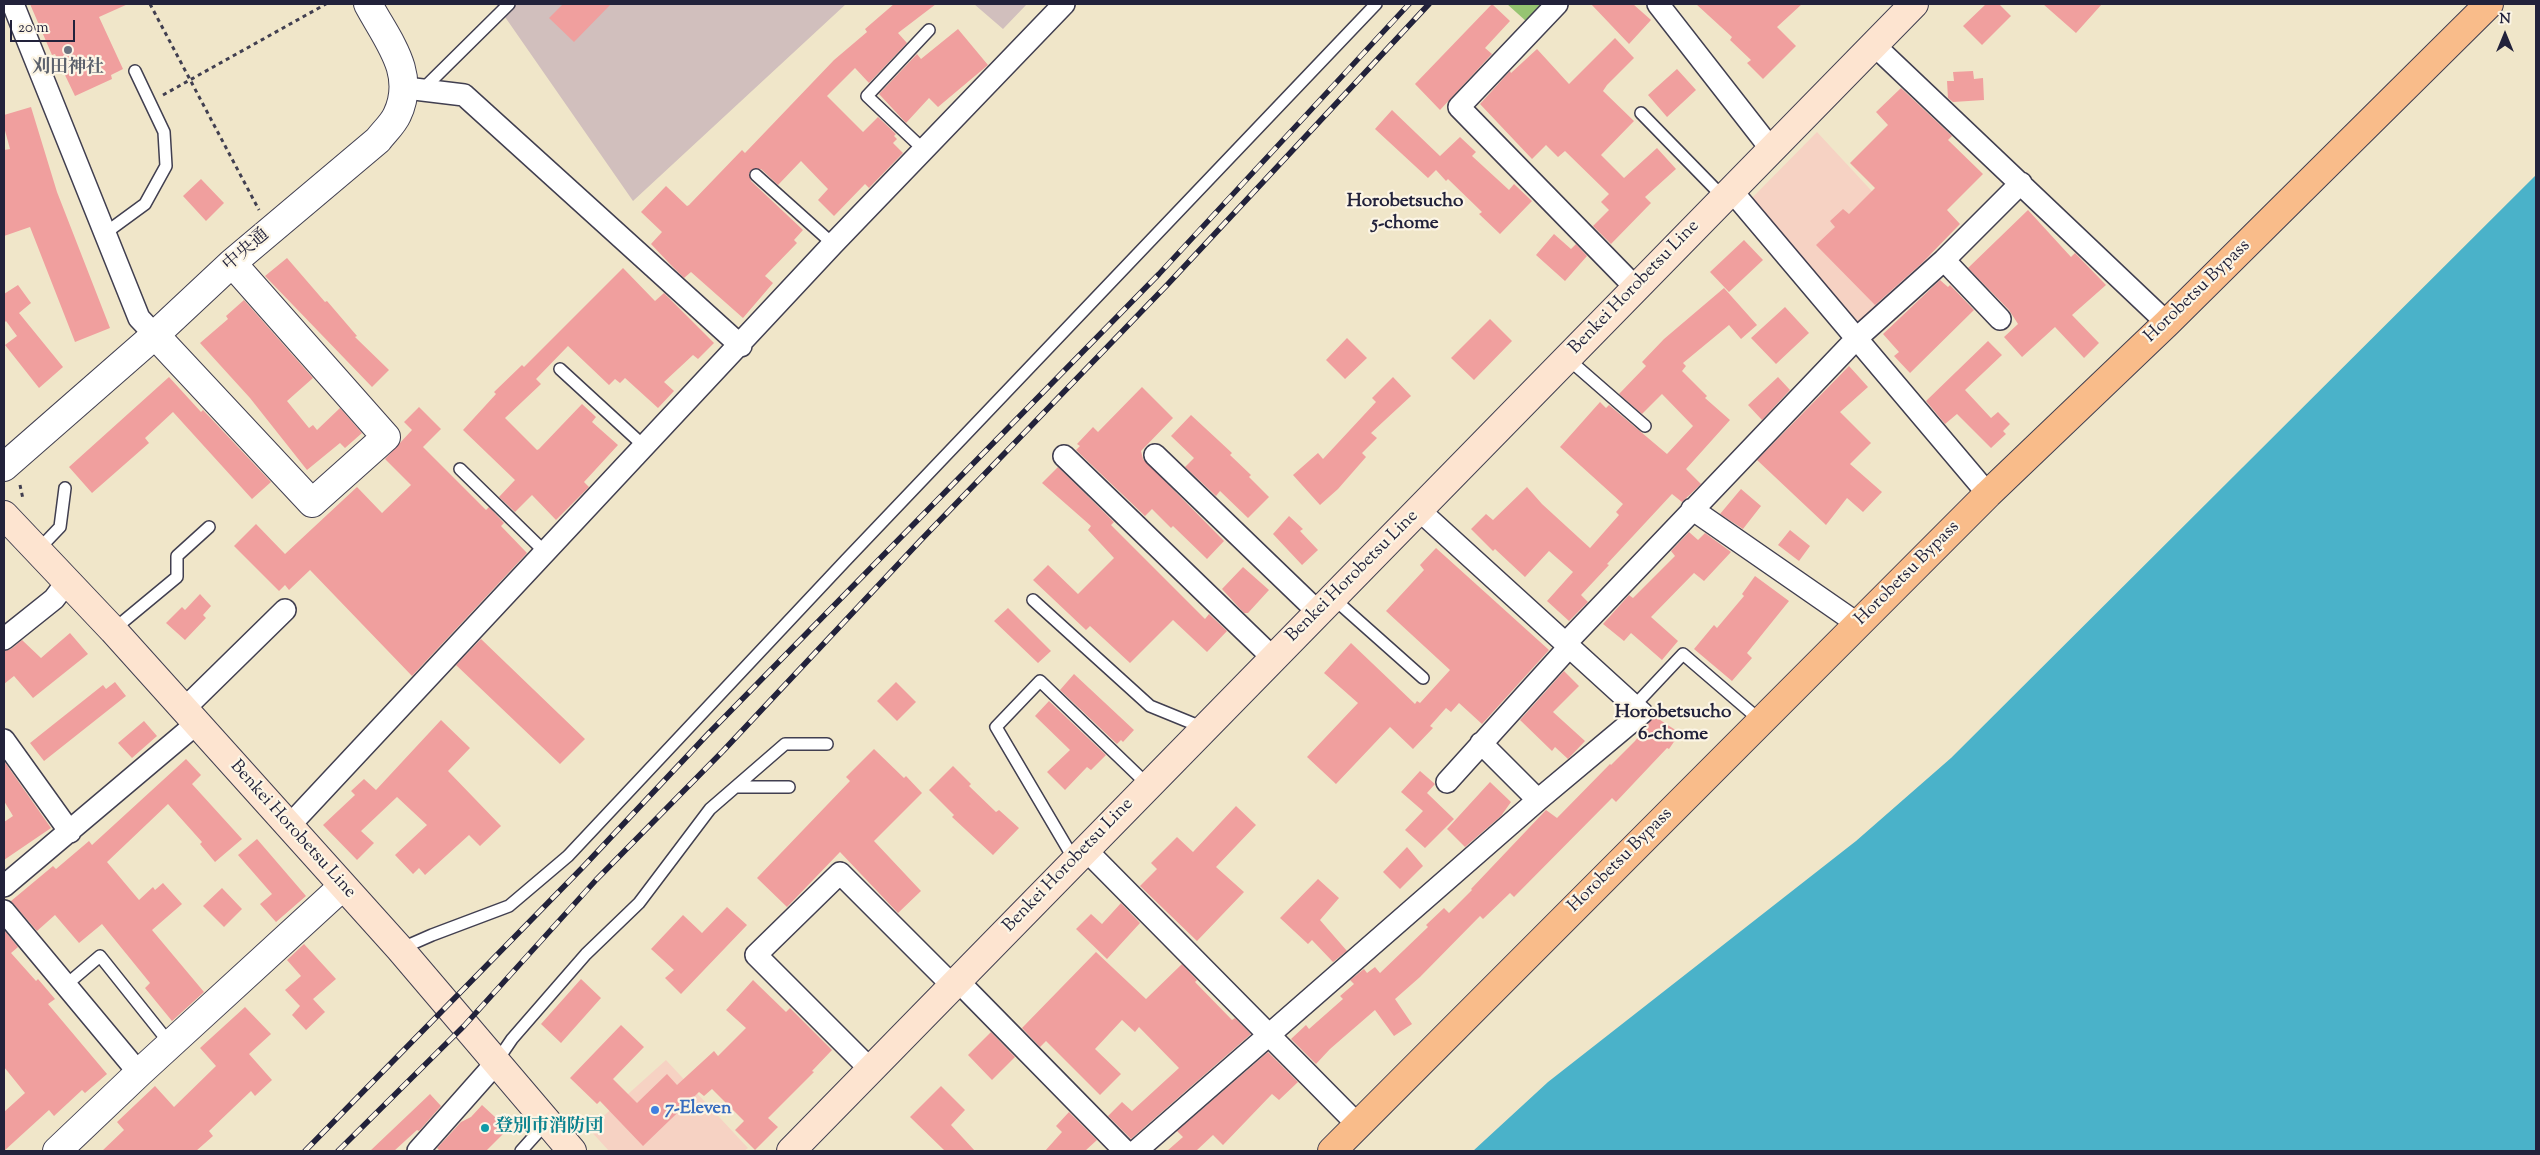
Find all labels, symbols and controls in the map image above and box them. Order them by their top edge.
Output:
scale bar [12,10,78,42]
north arrow [2480,10,2530,60]
text: N [2499,10,2511,30]
text: 20 m [18,18,49,39]
marker: 刈田神社 [62,44,74,56]
place label: 刈田神社 [32,58,104,80]
district label: Horobetsucho 5-chome [1347,192,1463,236]
street label: Benkei Horobetsu Line [1565,216,1705,360]
street label: 中央通 [220,225,274,277]
street label: Horobetsu Bypass [2141,236,2255,348]
street label: Benkei Horobetsu Line [1282,506,1424,648]
street label: Horobetsu Bypass [1851,517,1965,631]
district label: Horobetsucho 6-chome [1615,703,1731,747]
street label: Benkei Horobetsu Line [224,757,360,903]
street label: Benkei Horobetsu Line [999,794,1139,938]
street label: Horobetsu Bypass [1564,804,1678,918]
place label: 7-Eleven [665,1099,732,1121]
marker: 7-Eleven [649,1104,661,1116]
place label: 登別市消防団 [495,1117,603,1139]
marker: 登別市消防団 [479,1122,491,1134]

